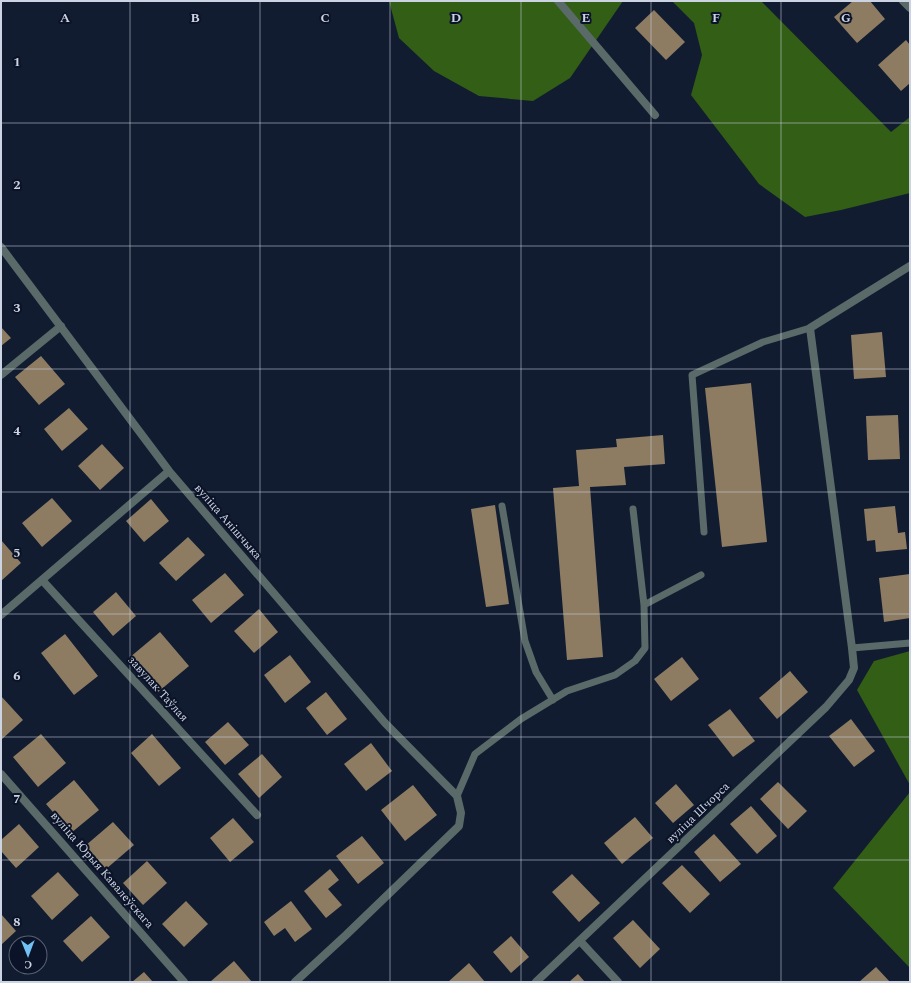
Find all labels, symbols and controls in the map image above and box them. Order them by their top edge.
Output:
text: A [60,8,70,28]
text: B [190,8,200,28]
text: C [320,8,330,28]
text: D [451,8,461,28]
text: E [582,8,591,28]
text: F [712,8,720,28]
text: G [841,8,851,28]
text: 1 [13,52,21,72]
text: 2 [13,175,21,195]
text: 3 [13,298,21,318]
text: 4 [13,421,21,441]
street label: вуліца Анішчыка [190,480,266,564]
text: 5 [13,543,21,563]
street label: завулак Таўлая [123,652,193,726]
text: 6 [13,666,21,686]
street label: вуліца Шчорса [662,778,734,848]
text: 7 [13,789,21,809]
street label: вуліца Юрыя Кавалеўскага [46,807,158,933]
text: 8 [13,912,21,932]
north arrow [8,935,48,975]
text: С [24,956,32,973]

